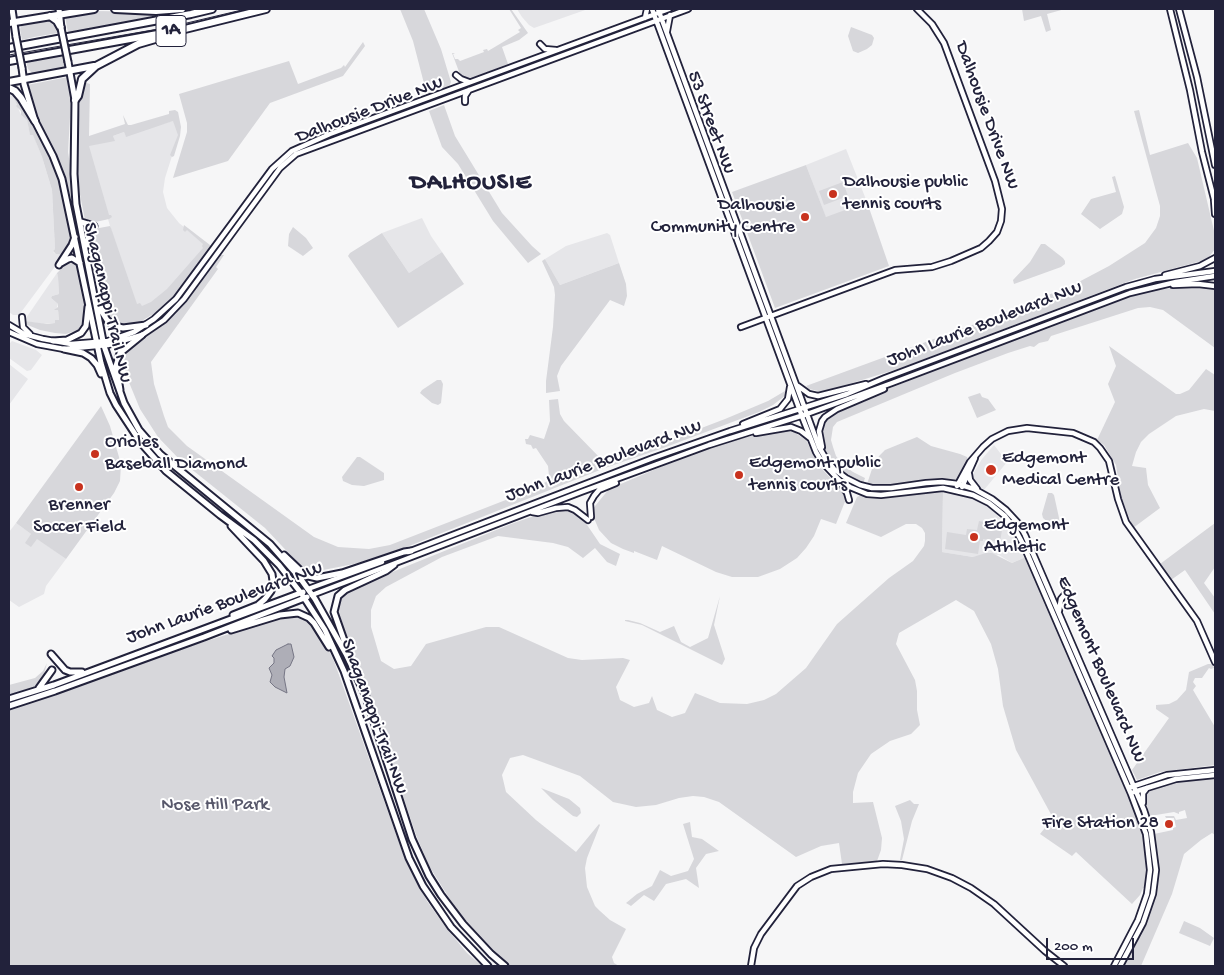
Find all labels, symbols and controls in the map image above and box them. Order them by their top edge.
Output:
road number: 1A [156,16,186,46]
street label: Dalhousie Drive NW [949,39,1023,193]
street label: 53 Street NW [681,68,739,178]
street label: Dalhousie Drive NW [293,72,447,150]
district label: DALHOUSIE [409,170,533,198]
place label: Dalhousie public tennis courts [843,172,968,216]
marker: Dalhousie public tennis courts [827,188,839,200]
place label: Dalhousie Community Centre [651,195,795,239]
marker: Dalhousie Community Centre [799,211,811,223]
street label: Shaganappi Trail NW [76,221,136,385]
street label: John Laurie Boulevard NW [884,277,1086,373]
street label: John Laurie Boulevard NW [503,416,705,508]
place label: Orioles Baseball Diamond [105,432,246,476]
marker: Orioles Baseball Diamond [89,448,101,460]
place label: Edgemont Medical Centre [1002,448,1119,492]
place label: Edgemont public tennis courts [749,453,880,497]
marker: Edgemont Medical Centre [984,463,998,477]
marker: Edgemont public tennis courts [733,469,745,481]
marker: Brenner Soccer Field [73,481,85,493]
place label: Brenner Soccer Field [33,495,125,539]
place label: Edgemont Athletic [984,515,1068,559]
marker: Edgemont Athletic [968,531,980,543]
street label: John Laurie Boulevard NW [124,558,326,650]
street label: Edgemont Boulevard NW [1050,573,1150,767]
street label: Shaganappi Trail NW [334,636,412,798]
park label: Nose Hill Park [161,795,269,817]
place label: Fire Station 28 [1042,813,1159,835]
marker: Fire Station 28 [1163,818,1175,830]
scale bar [1049,928,1136,960]
text: 200 m [1054,938,1093,956]

